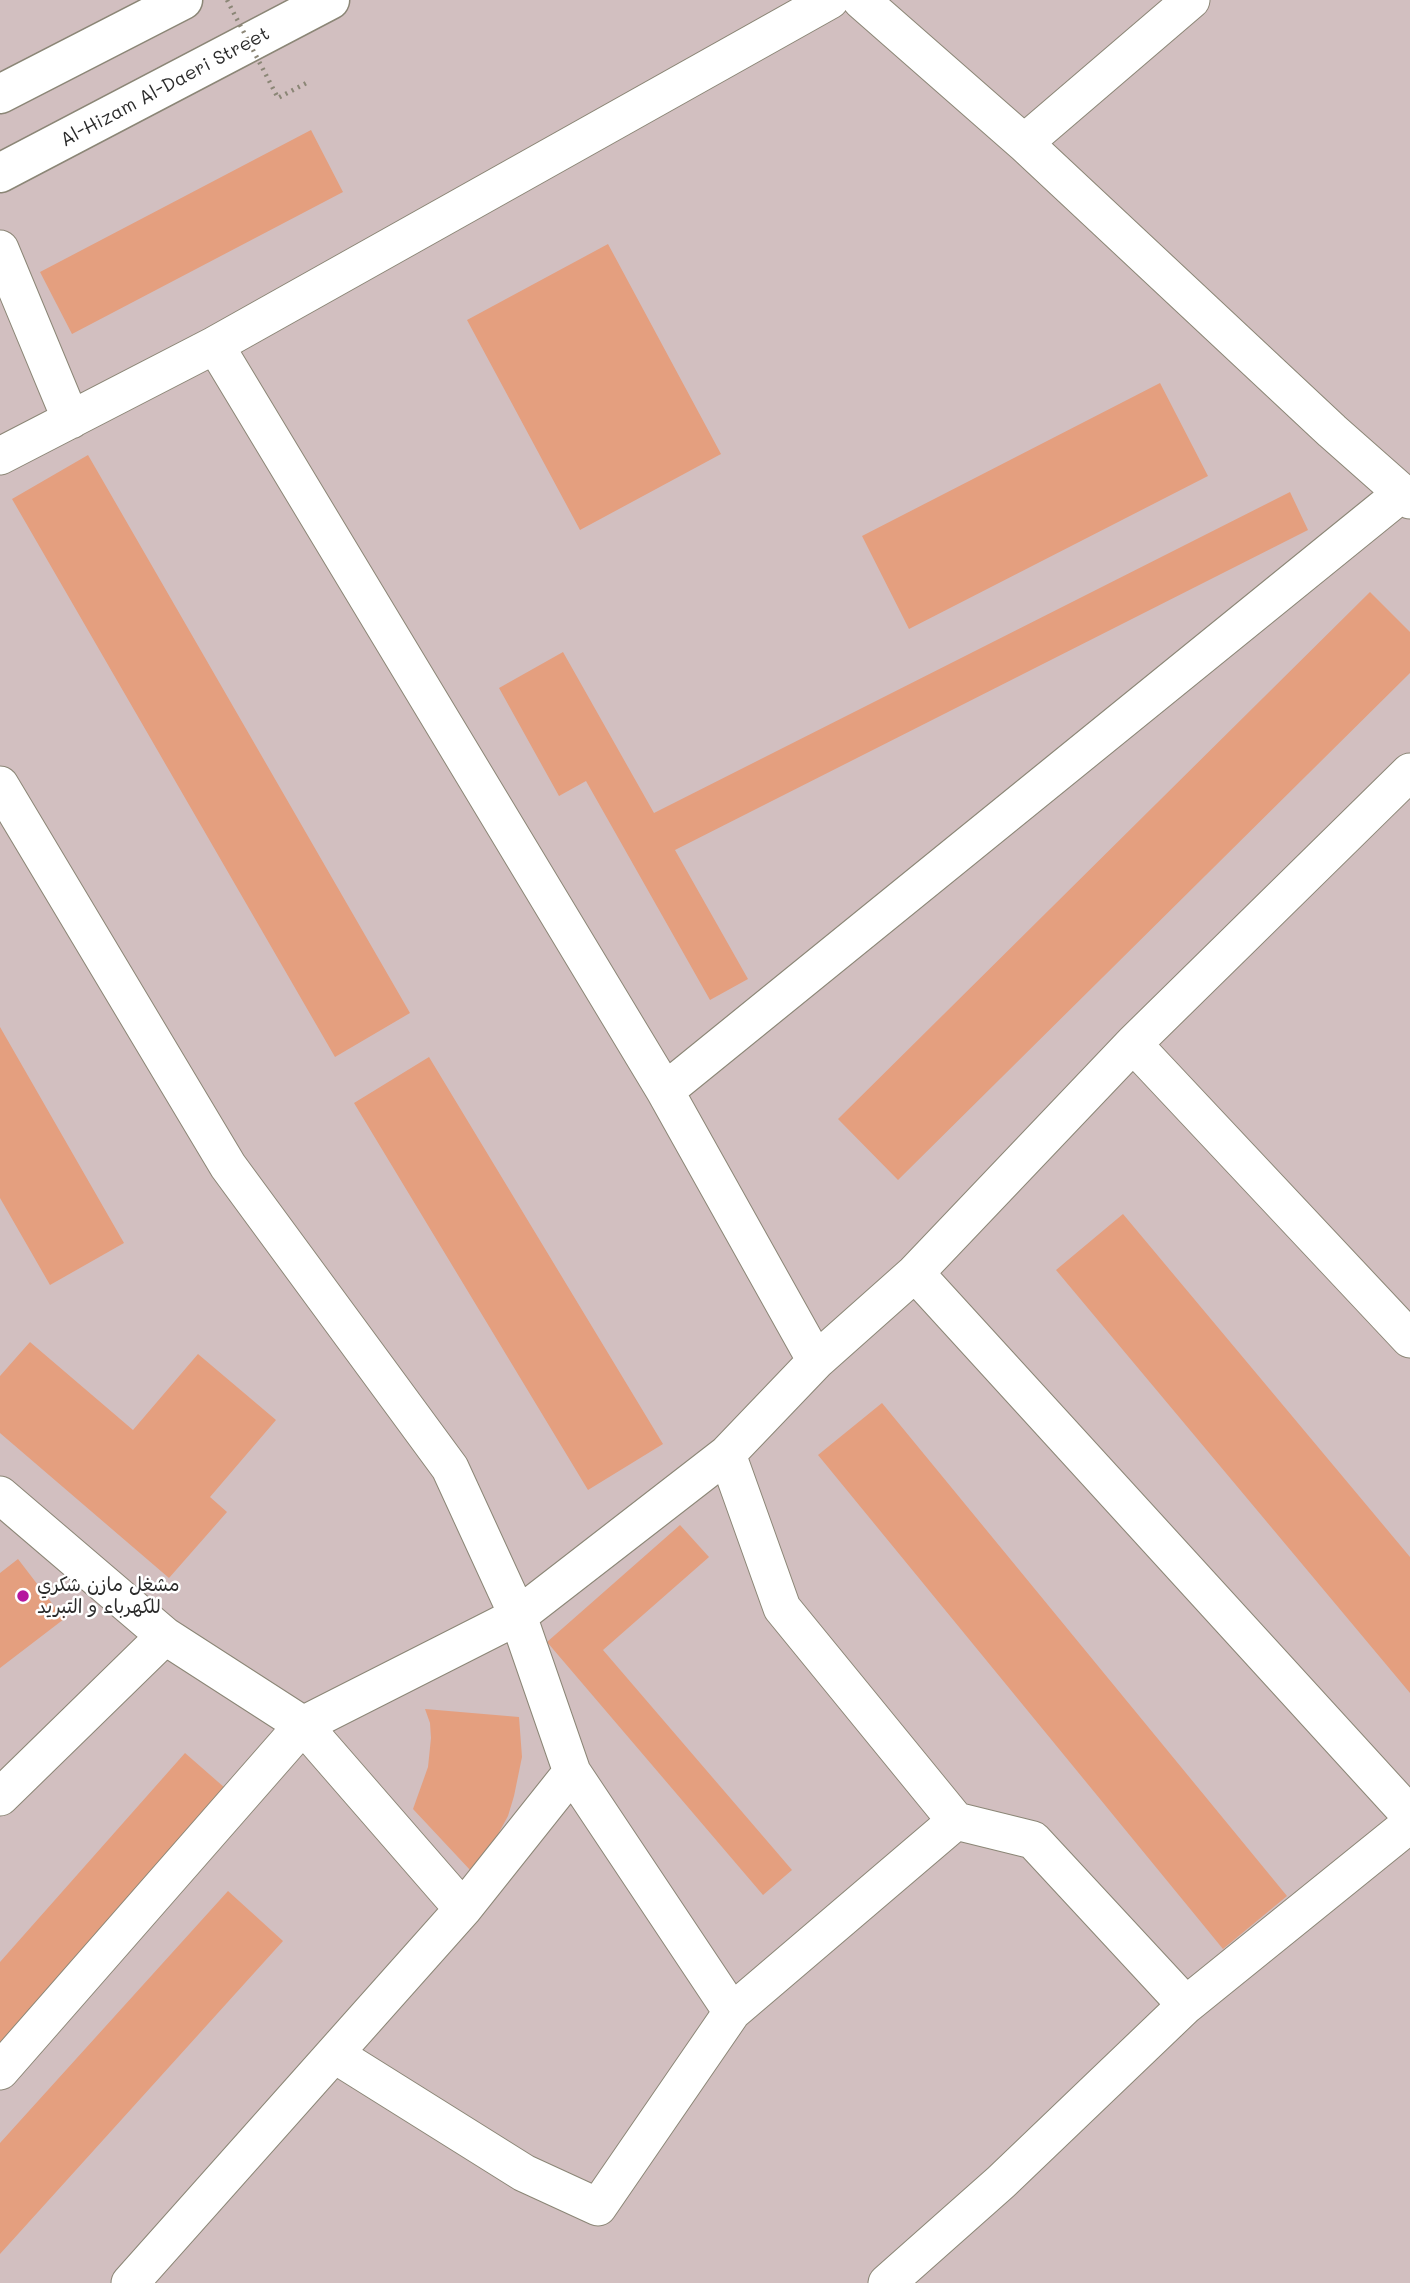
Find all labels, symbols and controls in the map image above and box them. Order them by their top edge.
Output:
street label: Al-Hizam Al-Daeri Street [57,22,273,152]
place label: مشغل مازن شكري للكهرباء و التبريد [37,1574,180,1618]
marker: مشغل مازن شكري للكهرباء و التبريد [15,1588,31,1604]

